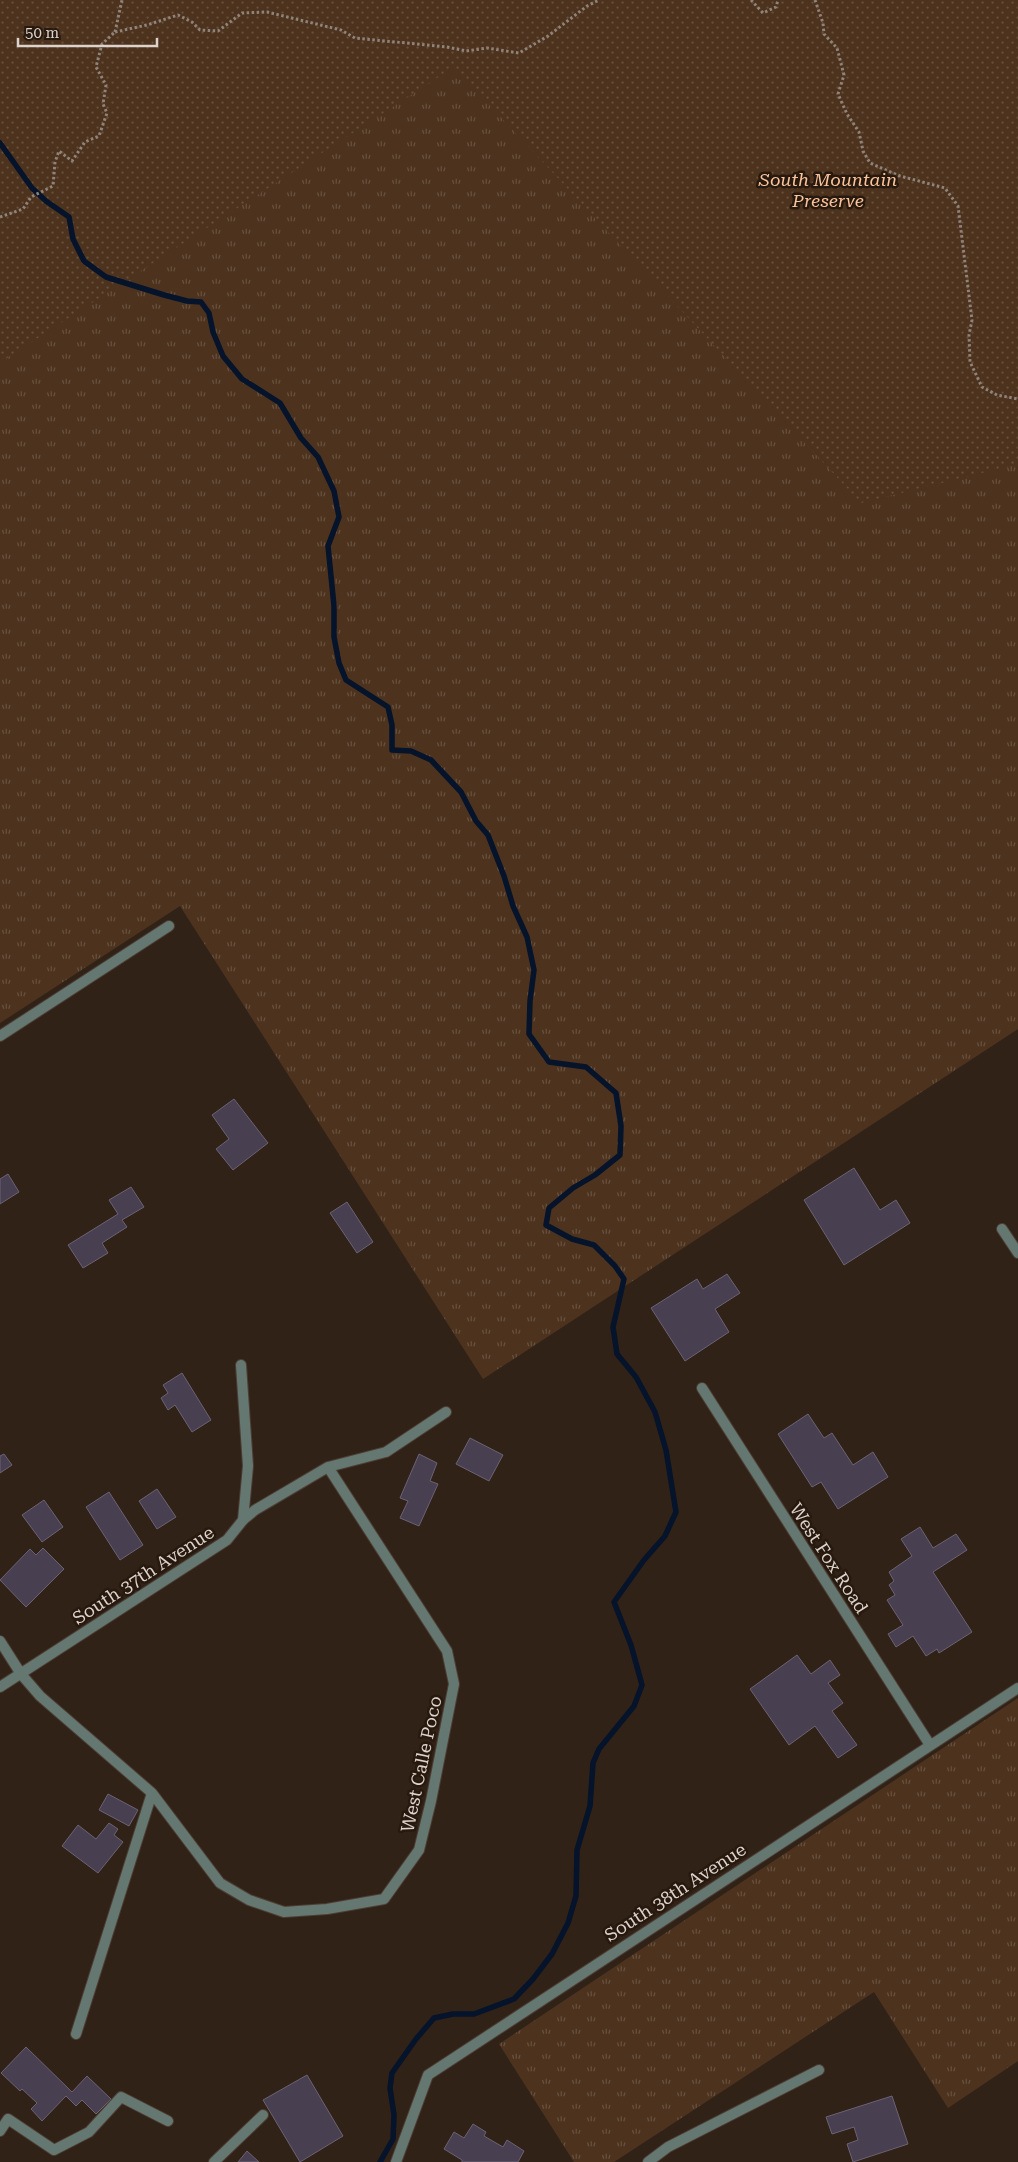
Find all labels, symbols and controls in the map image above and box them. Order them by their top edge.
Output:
scale bar [18,15,156,47]
text: 50 m [25,24,60,42]
park label: South Mountain Preserve [758,169,897,211]
street label: West Fox Road [786,1499,873,1617]
street label: South 37th Avenue [68,1521,218,1629]
street label: West Calle Poco [396,1694,446,1834]
street label: South 38th Avenue [600,1838,750,1946]

